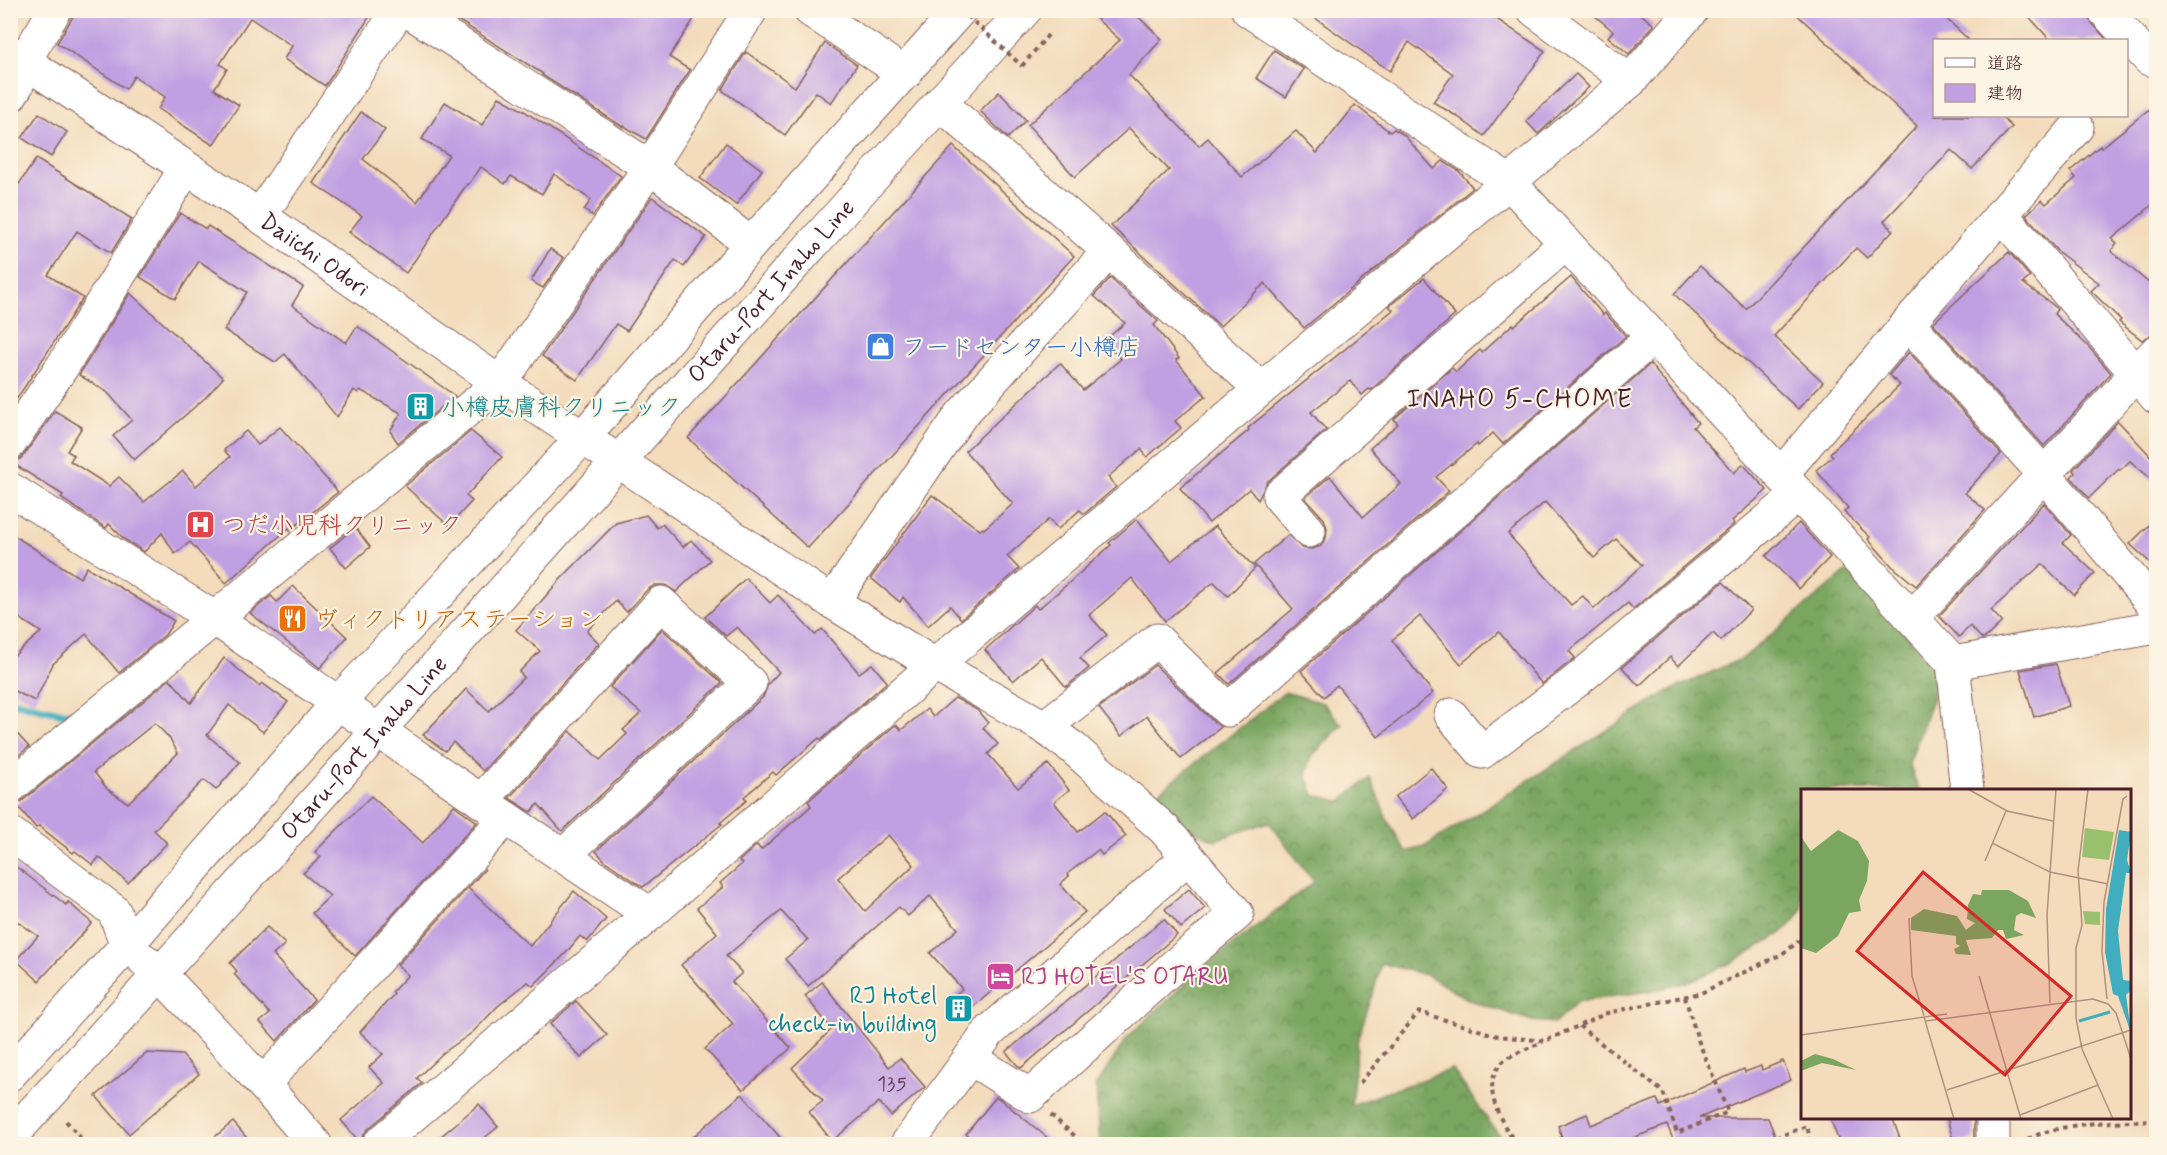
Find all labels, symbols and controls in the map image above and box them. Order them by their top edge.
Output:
legend [1933,39,2128,117]
text: 道路 [1987,52,2023,76]
text: 建物 [1987,82,2023,106]
street label: Otaru-Port Inaho Line [681,193,863,390]
street label: Daiichi Odori [253,206,375,305]
shop icon: フードセンター小樽店 [865,331,897,363]
place label: フードセンター小樽店 [902,333,1141,364]
district label: INAHO 5-CHOME [1407,383,1633,417]
building icon: 小樽皮膚科クリニック [404,391,436,423]
place label: 小樽皮膚科クリニック [441,393,681,424]
hospital icon: つだ小児科クリニック [185,509,217,541]
place label: つだ小児科クリニック [222,511,462,542]
restaurant icon: ヴィクトリアステーション [277,603,309,635]
place label: ヴィクトリアステーション [314,605,603,636]
street label: Otaru-Port Inaho Line [274,650,455,847]
inset map [1801,789,2131,1119]
hotel icon: RJ HOTEL'S OTARU [984,960,1016,992]
place label: RJ HOTEL'S OTARU [1021,962,1228,993]
place label: RJ Hotel check-in building [768,981,937,1042]
building icon: RJ Hotel check-in building [942,993,974,1025]
house number: 135 [877,1070,907,1098]

